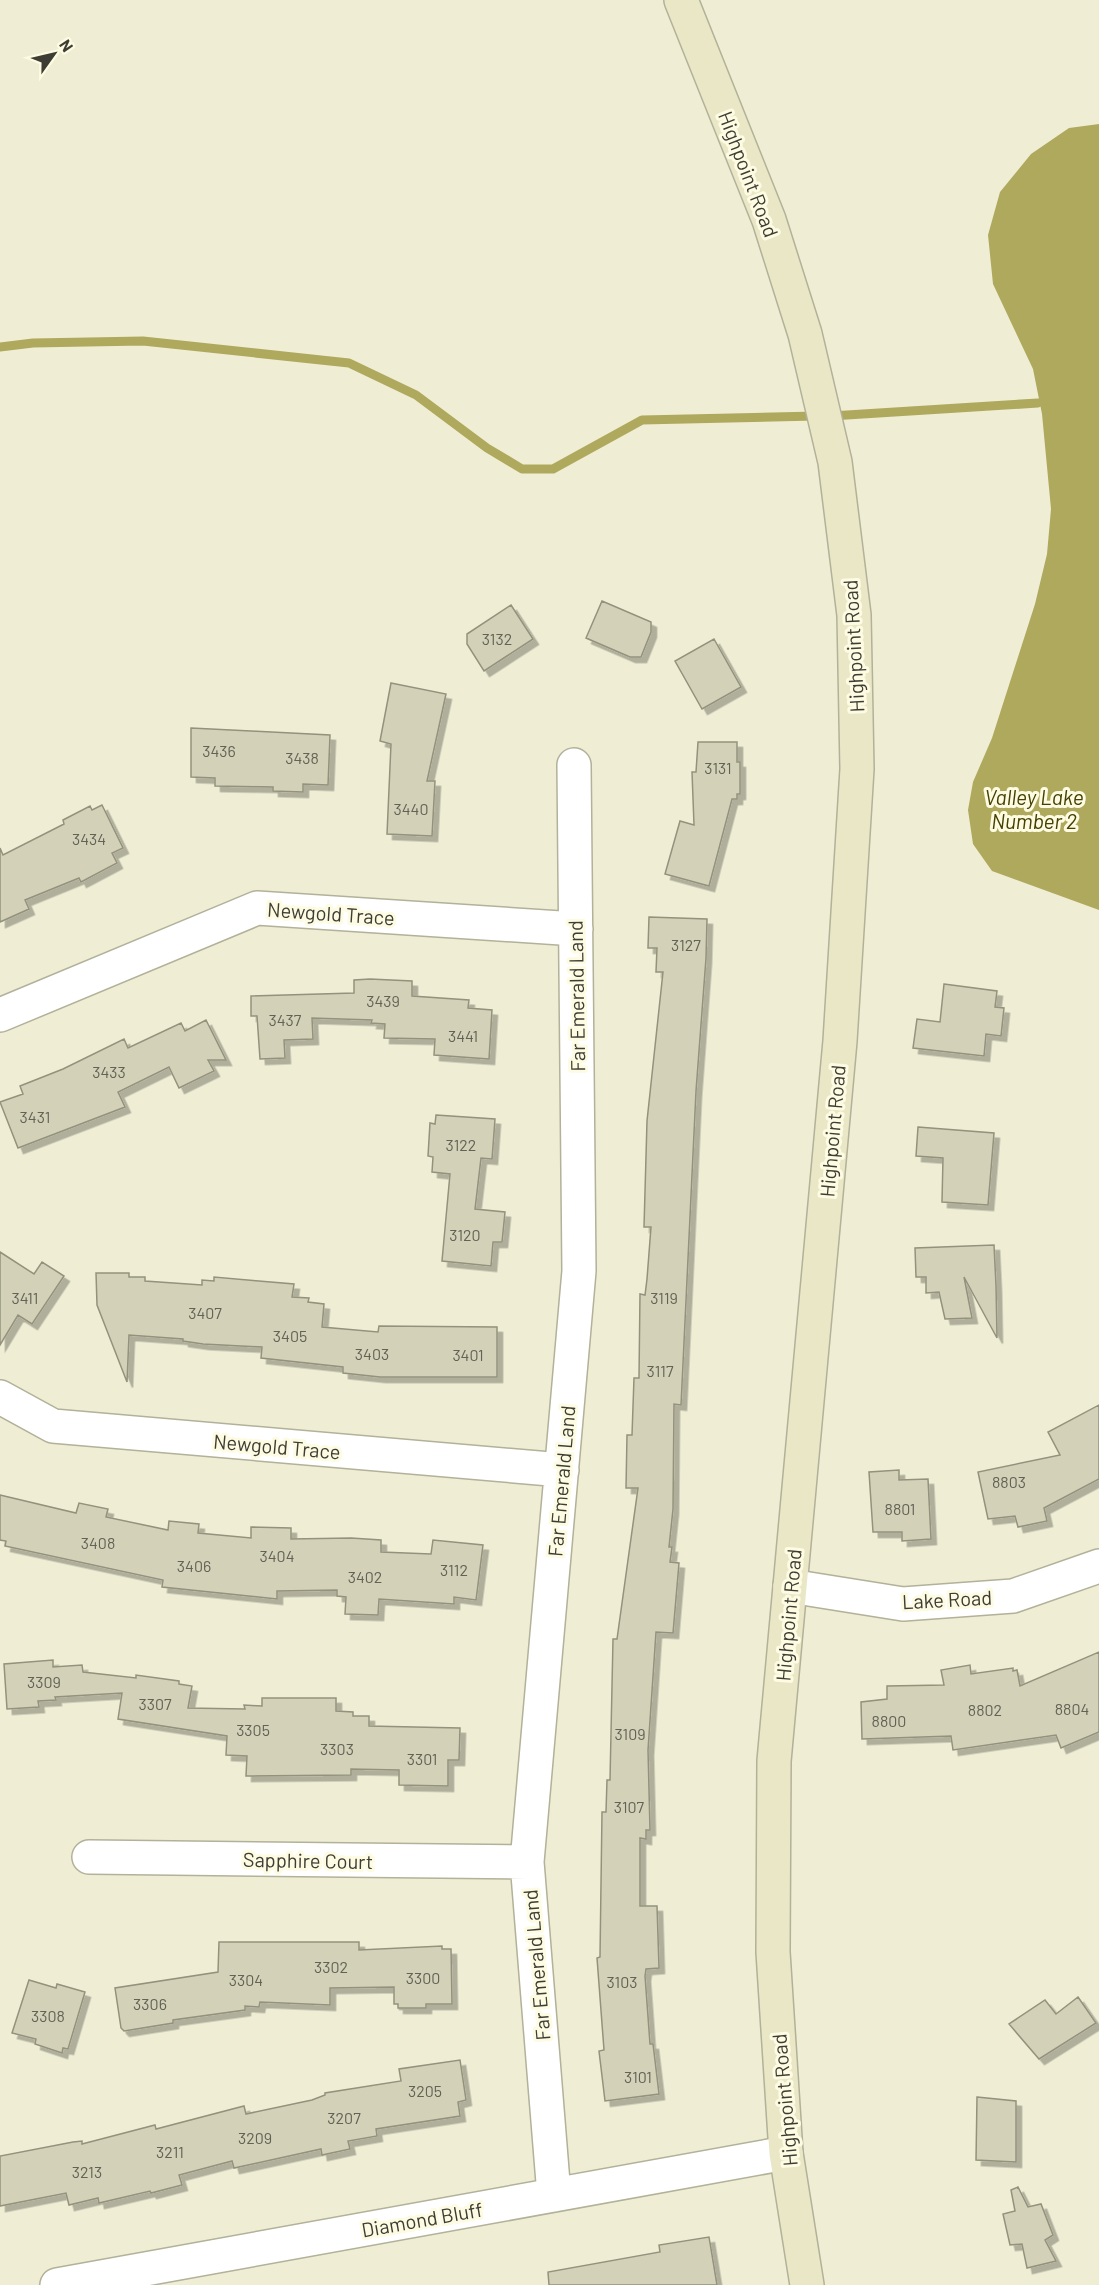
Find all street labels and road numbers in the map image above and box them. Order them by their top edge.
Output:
street label: Highpoint Road [714,108,784,240]
street label: Highpoint Road [838,579,868,713]
street label: Newgold Trace [266,897,396,929]
street label: Far Emerald Land [563,920,589,1072]
street label: Highpoint Road [814,1064,850,1198]
street label: Far Emerald Land [542,1404,580,1558]
street label: Newgold Trace [212,1428,342,1464]
street label: Highpoint Road [770,1548,806,1682]
street label: Lake Road [901,1585,993,1613]
street label: Sapphire Court [243,1847,373,1873]
street label: Far Emerald Land [517,1888,555,2042]
street label: Highpoint Road [766,2033,802,2167]
street label: Diamond Bluff [360,2197,484,2241]

